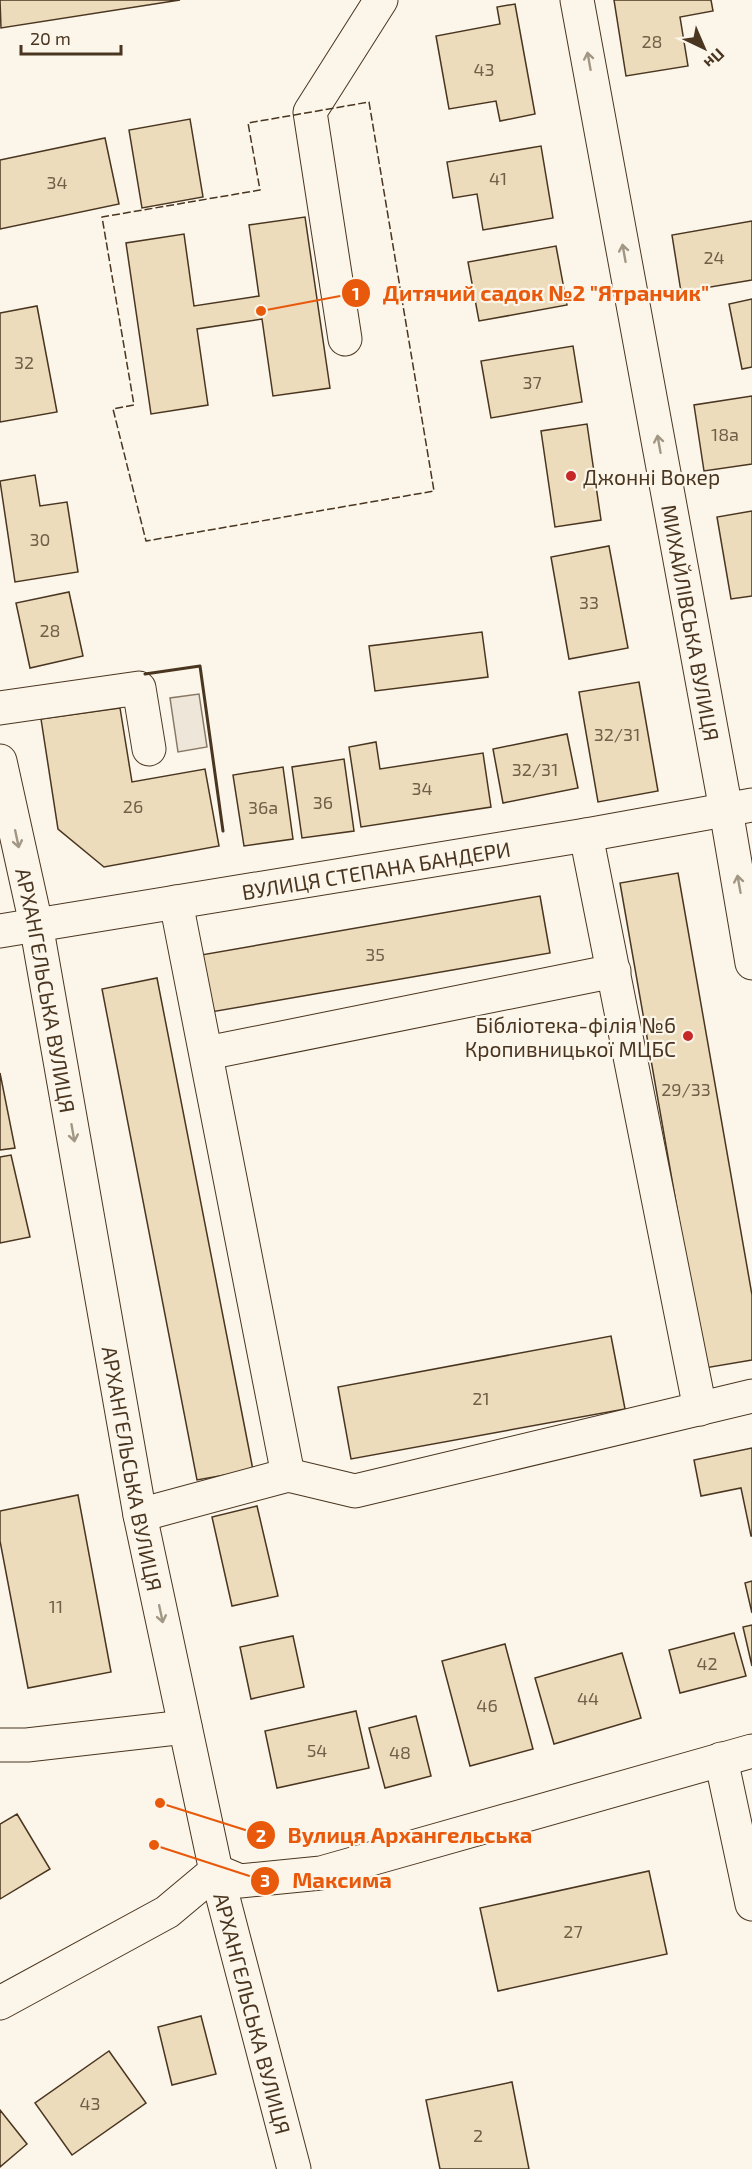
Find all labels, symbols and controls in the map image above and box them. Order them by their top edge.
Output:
scale bar [21,18,122,56]
north arrow [674,18,734,78]
text: 20 m [30,27,71,49]
house number: 28 [641,30,663,52]
text: Пн [701,45,729,73]
one-way arrow [583,51,594,71]
house number: 43 [473,58,495,80]
house number: 41 [489,167,507,189]
house number: 34 [46,171,68,193]
one-way arrow [618,243,629,263]
house number: 24 [703,246,725,268]
callout: Дитячий садок №2 "Ятранчик" [341,273,722,313]
text: Дитячий садок №2 "Ятранчик" [383,279,709,305]
text: 1 [352,282,360,304]
house number: 32 [14,351,34,373]
house number: 37 [522,371,542,393]
house number: 18а [711,423,739,445]
one-way arrow [653,435,664,455]
place label: Джонні Вокер [583,464,720,489]
marker: Джонні Вокер [564,469,578,483]
street label: МИХАЙЛІВСЬКА ВУЛИЦЯ [658,502,726,743]
house number: 30 [30,528,50,550]
house number: 33 [579,591,599,613]
house number: 28 [39,619,61,641]
house number: 32/31 [594,723,640,745]
house number: 32/31 [512,758,558,780]
house number: 34 [411,777,433,799]
house number: 36 [313,791,333,813]
house number: 26 [123,795,143,817]
house number: 36а [248,796,278,818]
one-way arrow [12,828,23,848]
street label: ВУЛИЦЯ СТЕПАНА БАНДЕРИ [240,835,512,904]
street label: АРХАНГЕЛЬСЬКА ВУЛИЦЯ [11,865,81,1115]
one-way arrow [733,875,744,895]
house number: 35 [365,943,385,965]
place label: Бібліотека-філія №6 Кропивницької МЦБС [465,1012,676,1061]
marker: Бібліотека-філія №6 Кропивницької МЦБС [681,1029,695,1043]
house number: 29/33 [661,1078,711,1100]
one-way arrow [67,1123,78,1143]
street label: АРХАНГЕЛЬСЬКА ВУЛИЦЯ [98,1344,168,1593]
house number: 21 [472,1387,490,1409]
house number: 11 [49,1595,63,1617]
one-way arrow [156,1604,167,1623]
house number: 42 [696,1652,718,1674]
house number: 44 [577,1687,599,1709]
house number: 46 [476,1694,498,1716]
house number: 54 [307,1739,327,1761]
house number: 48 [389,1741,411,1763]
callout: Вулиця Архангельська [246,1815,544,1855]
text: Вулиця Архангельська [288,1821,532,1847]
text: 2 [256,1824,266,1846]
callout: Максима [250,1861,404,1901]
text: Максима [292,1866,392,1892]
text: 3 [260,1869,270,1891]
street label: АРХАНГЕЛЬСЬКА ВУЛИЦЯ [210,1890,297,2137]
house number: 27 [563,1920,583,1942]
house number: 43 [79,2092,101,2114]
house number: 2 [473,2124,483,2146]

